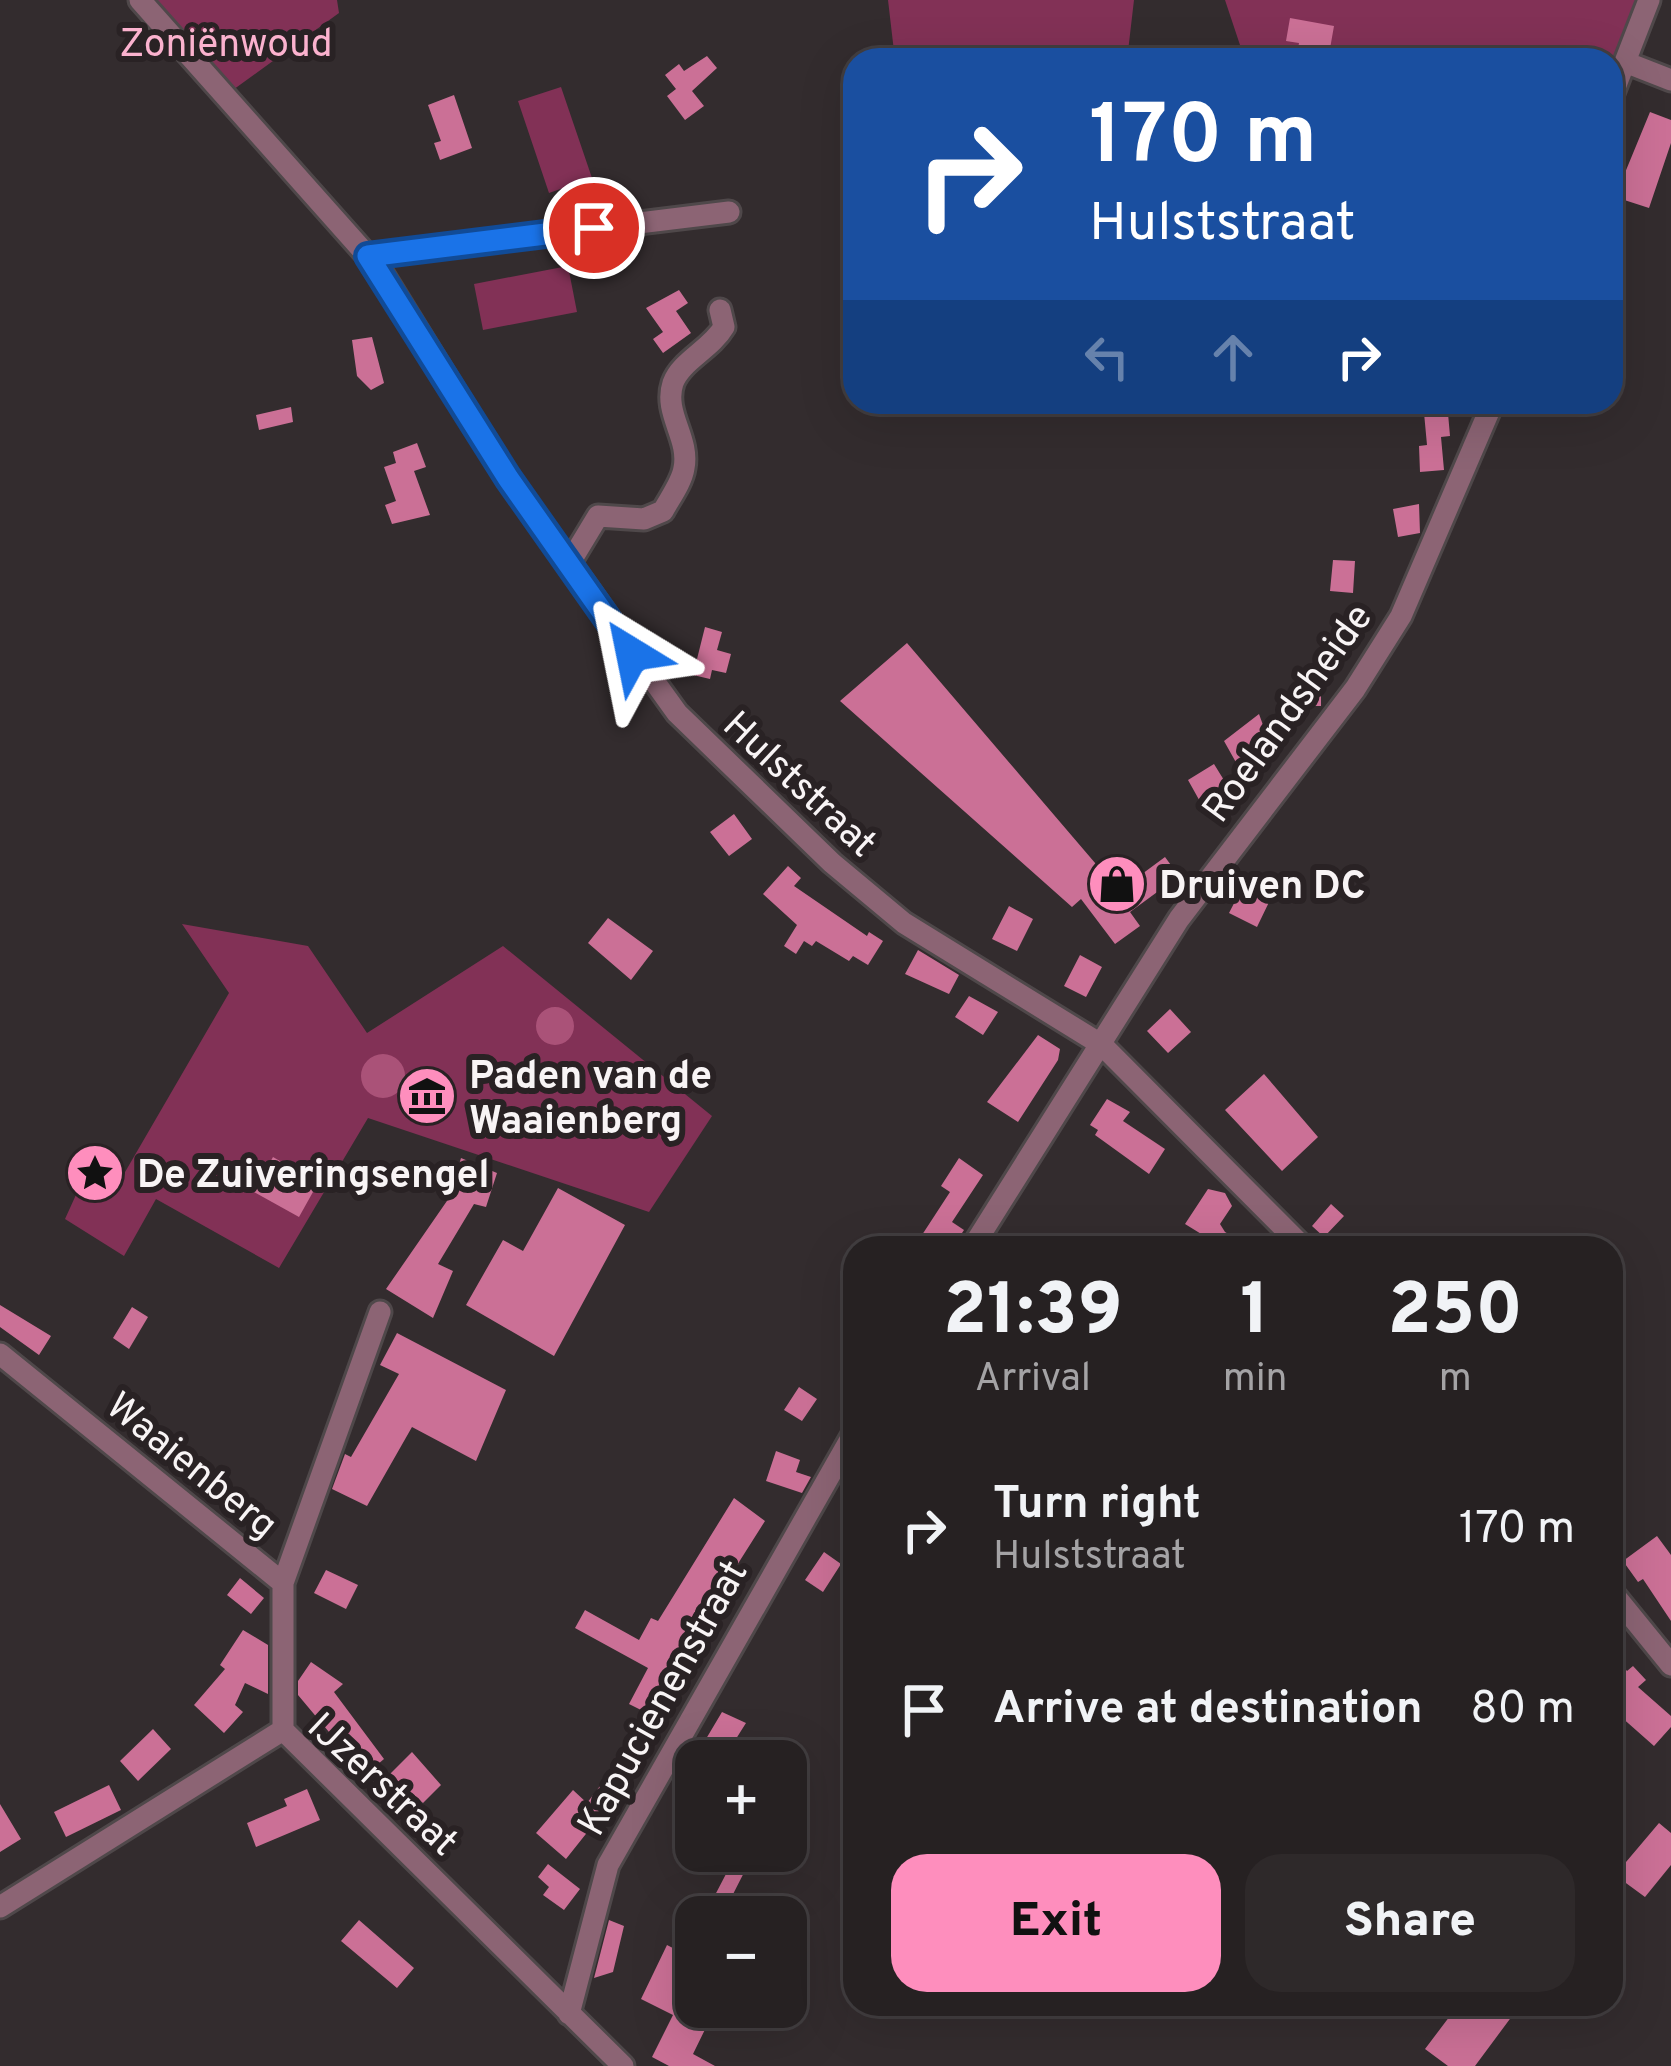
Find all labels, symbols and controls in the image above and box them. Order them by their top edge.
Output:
park label: Zoniënwoud [119,22,333,71]
text: 170 m [1089,87,1317,193]
icon: right [891,96,1047,252]
pin [543,177,645,279]
text: Hulststraat [1089,191,1356,260]
icon: arrive [561,195,627,261]
icon: left [1074,324,1140,390]
icon: ahead [1200,324,1266,390]
icon: right [1326,324,1392,390]
position arrow [569,591,695,717]
street label: Roelandsheide [1194,596,1385,834]
street label: Hulststraat [711,703,885,870]
shop icon: Druiven DC [1086,853,1148,915]
place label: Druiven DC [1159,864,1366,913]
place label: Paden van de Waaienberg [469,1054,712,1148]
museum icon: Paden van de Waaienberg [396,1065,458,1127]
place icon: De Zuiveringsengel [64,1142,126,1204]
place label: De Zuiveringsengel [137,1153,490,1202]
text: 21:39 [943,1268,1123,1360]
text: 1 [1240,1268,1270,1360]
text: 250 [1388,1268,1523,1360]
text: Arrival [975,1356,1091,1405]
text: min [1223,1356,1288,1405]
text: m [1439,1356,1472,1405]
street label: Waaienberg [95,1384,286,1551]
text: Turn right [993,1477,1201,1534]
icon: right [891,1497,957,1563]
text: 170 m [1459,1502,1575,1559]
text: Hulststraat [993,1534,1186,1583]
street label: Kapucienenstraat [569,1553,761,1846]
icon: arrive [891,1677,957,1743]
text: Arrive at destination [993,1682,1423,1739]
text: 80 m [1470,1682,1575,1739]
street label: IJzerstraat [295,1704,466,1868]
map controls [675,1740,807,2028]
button: + [675,1740,807,1872]
button: Exit [891,1854,1221,1992]
button: Share [1245,1854,1575,1992]
button: − [675,1896,807,2028]

